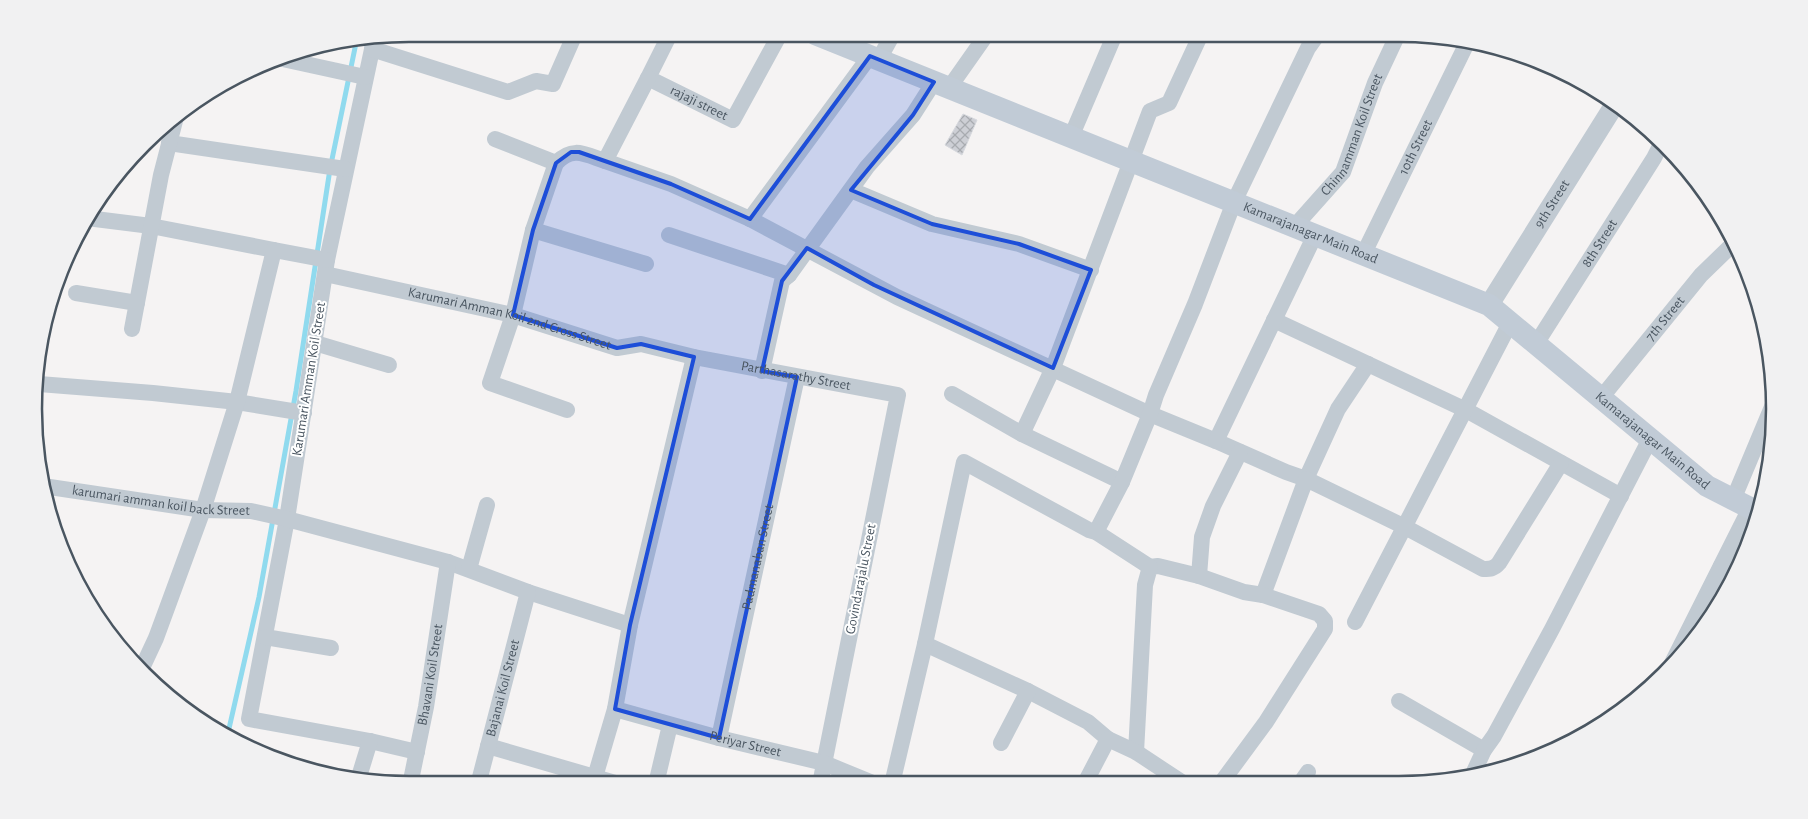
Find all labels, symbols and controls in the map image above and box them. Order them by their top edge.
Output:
street label: Chinnamman Koil Street [1318,71,1386,198]
street label: rajaji street [668,83,730,123]
street label: 10th Street [1397,117,1435,177]
street label: 9th Street [1532,177,1573,231]
street label: Kamarajanagar Main Road [1241,200,1380,267]
street label: 8th Street [1579,217,1620,270]
street label: Karumari Amman Koil 2nd Cross Street [407,285,613,353]
street label: 7th Street [1643,294,1688,344]
street label: Karumari Amman Koil Street [290,301,328,457]
street label: Parthasarathy Street [740,359,852,393]
street label: Kamarajanagar Main Road [1593,389,1712,492]
street label: karumari amman koil back Street [71,483,250,518]
street label: Padmanaban Street [740,502,776,611]
street label: Govindarajalu Street [843,522,879,635]
street label: Bhavani Koil Street [415,623,446,727]
street label: Bajanai Koil Street [484,638,523,738]
street label: Periyar Street [708,729,783,760]

